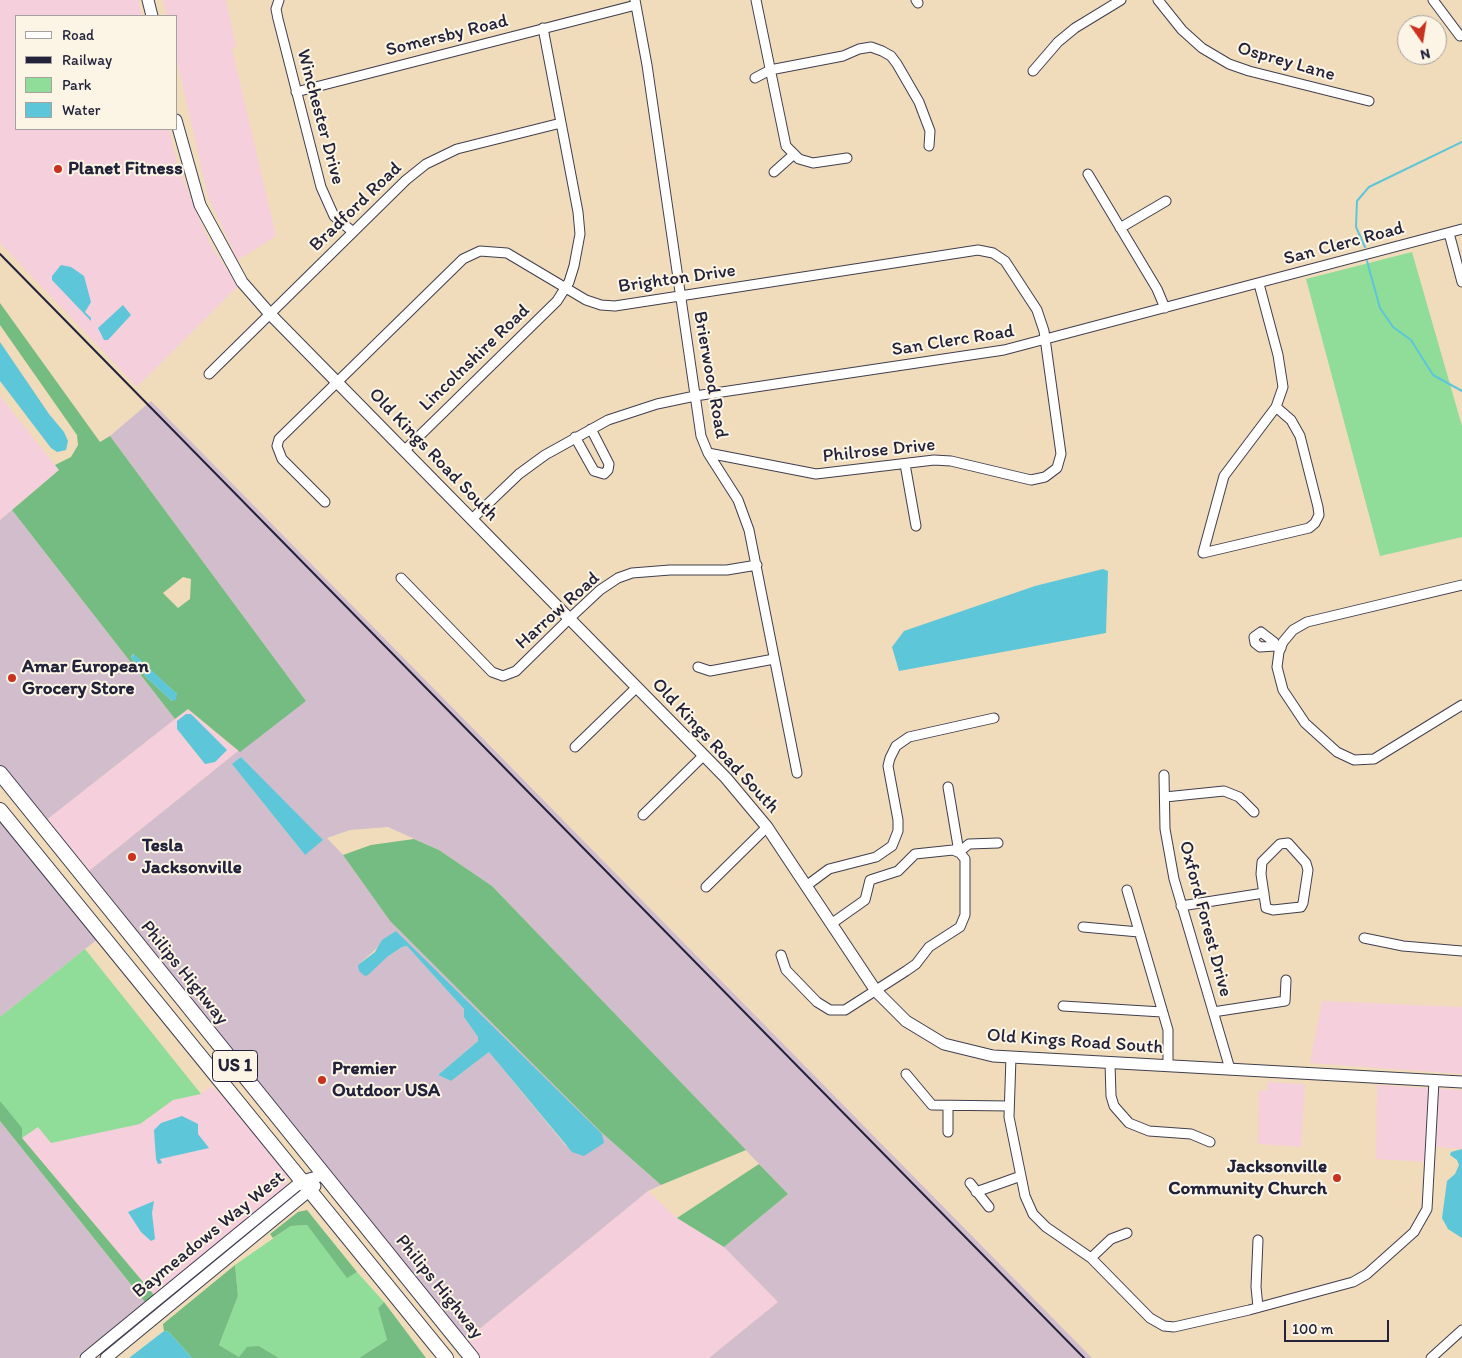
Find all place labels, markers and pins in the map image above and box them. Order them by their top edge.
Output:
place label: Planet Fitness [68,158,183,180]
marker: Planet Fitness [52,163,64,175]
place label: Amar European Grocery Store [22,656,149,700]
marker: Amar European Grocery Store [6,672,18,684]
place label: Tesla Jacksonville [142,835,242,879]
marker: Tesla Jacksonville [126,851,138,863]
place label: Premier Outdoor USA [332,1058,440,1102]
marker: Premier Outdoor USA [316,1074,328,1086]
place label: Jacksonville Community Church [1168,1156,1327,1200]
marker: Jacksonville Community Church [1331,1172,1343,1184]

